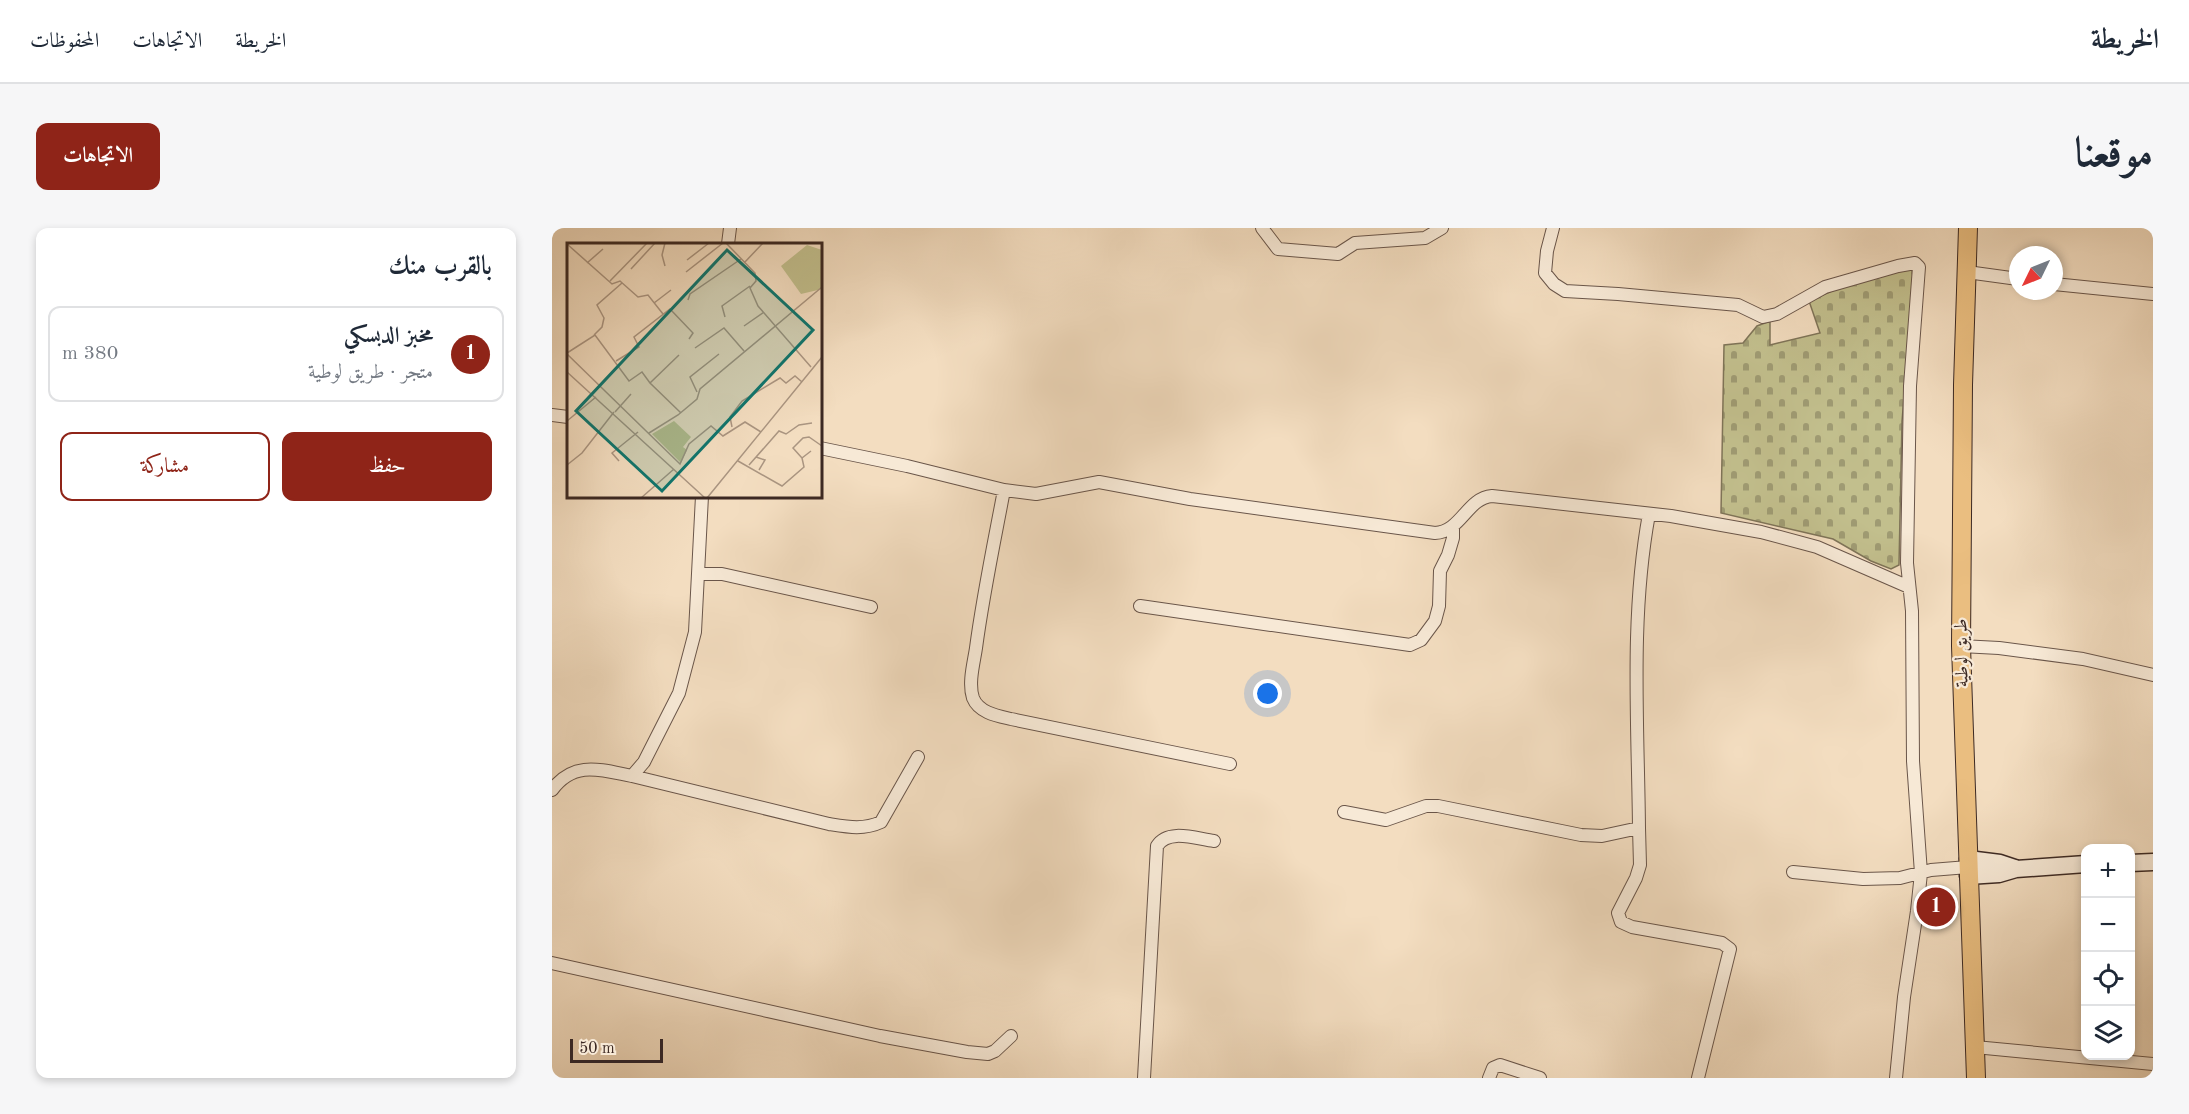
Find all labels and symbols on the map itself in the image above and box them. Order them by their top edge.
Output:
inset map [567,243,822,498]
north arrow [2009,246,2063,300]
street label: طريق لوطية [1952,618,1974,688]
your location [1253,679,1282,708]
pin: 1 [1916,884,1956,930]
scale bar [570,1036,663,1064]

